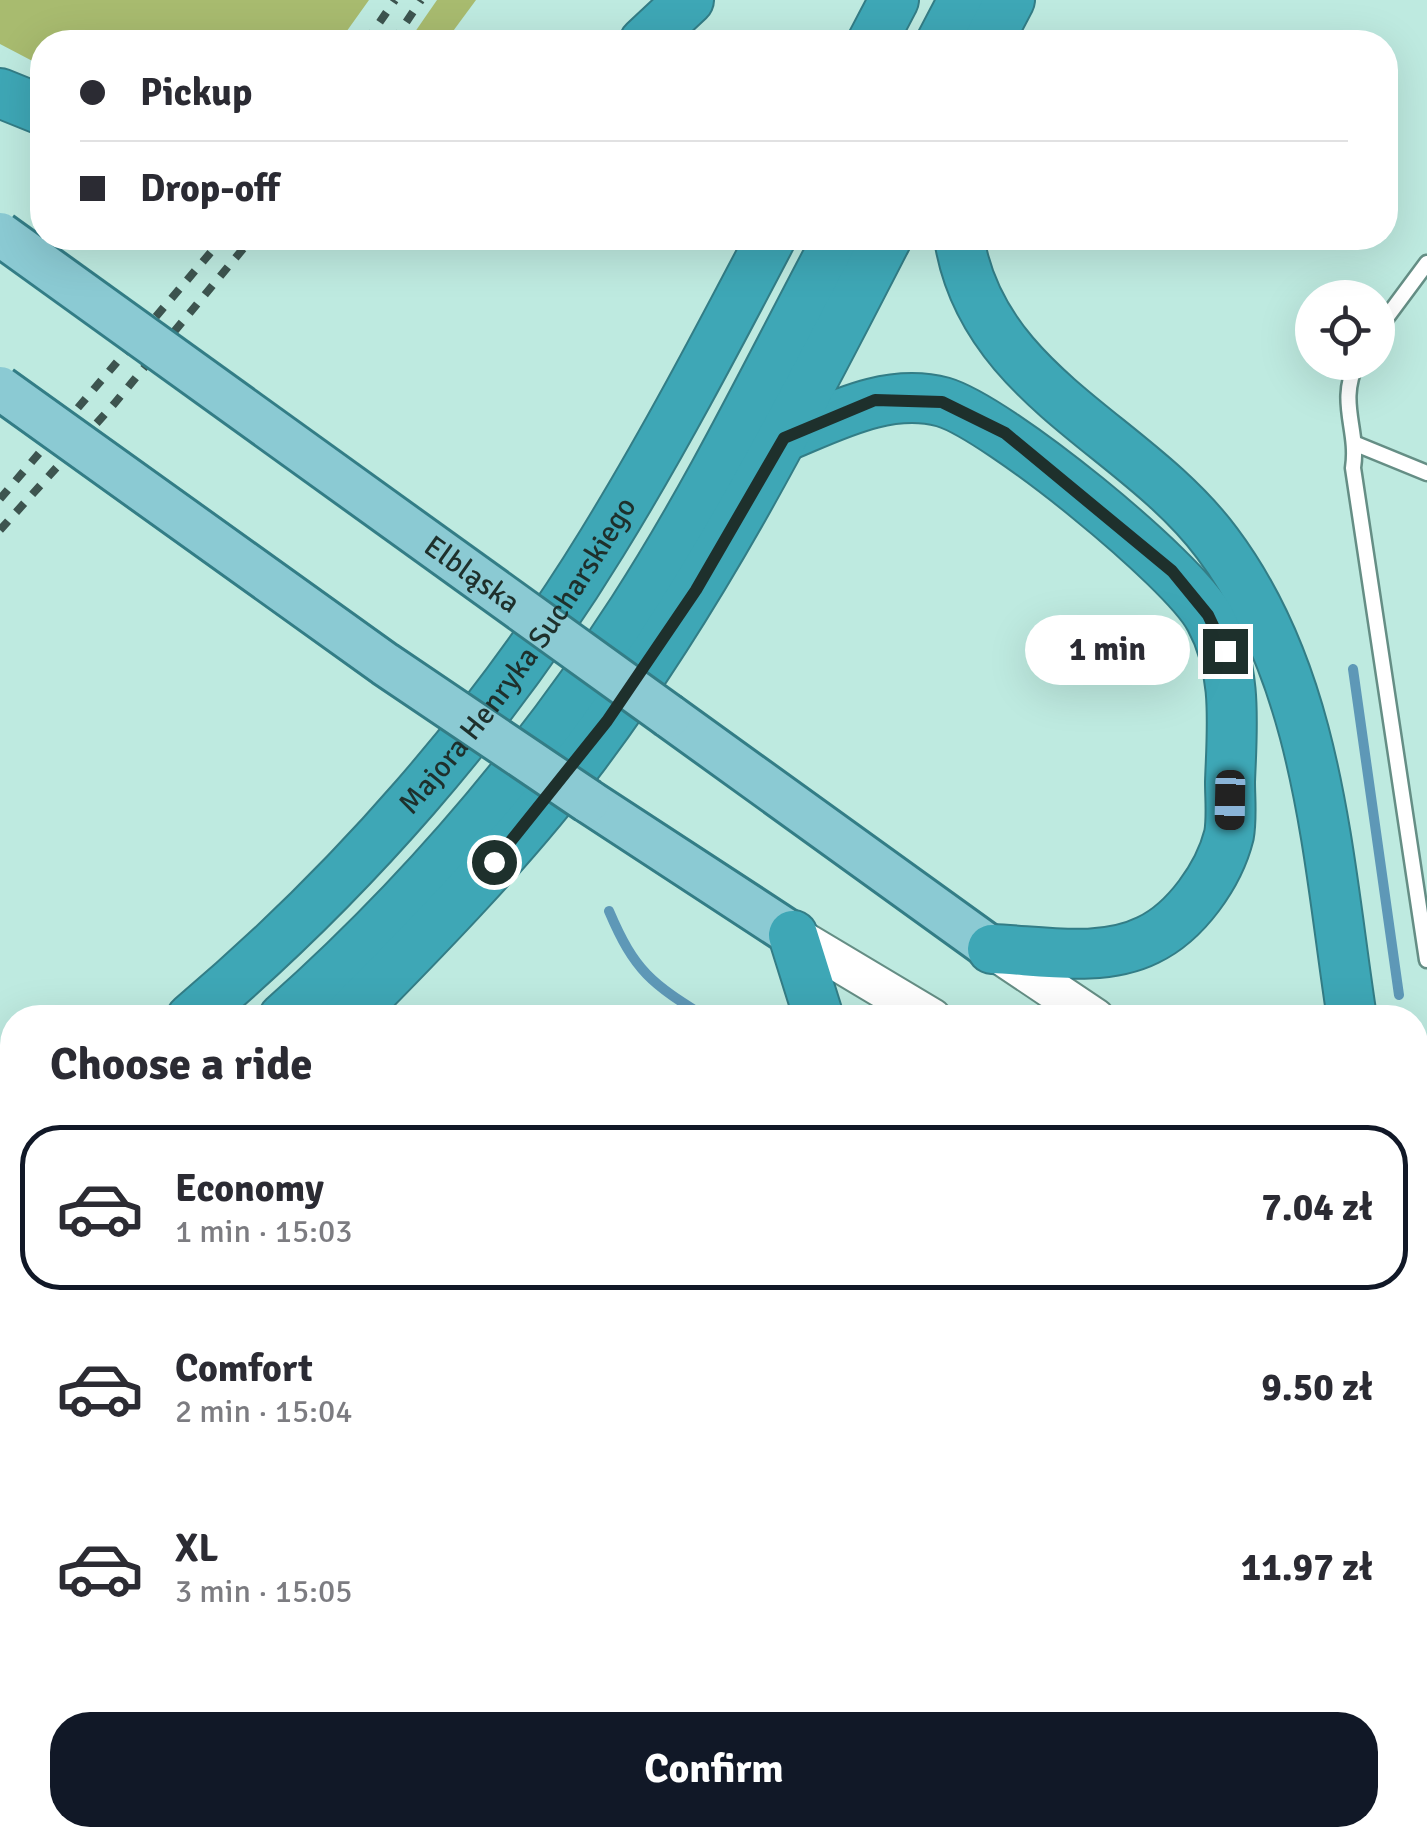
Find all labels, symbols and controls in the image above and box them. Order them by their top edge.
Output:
text: Pickup [140,69,252,116]
text: Drop-off [140,165,280,212]
map controls [1295,280,1395,380]
button: locate [1295,280,1395,380]
street label: Majora Henryka Sucharskiego [390,490,644,822]
street label: Elbląska [417,527,527,621]
callout: 1 min [1025,616,1190,686]
route end [1203,629,1248,674]
text: 1 min [1069,630,1146,669]
car [1214,770,1246,830]
route start [472,840,517,885]
text: Choose a ride [50,1037,313,1092]
icon: car [55,1163,145,1253]
text: Economy [175,1165,324,1212]
text: 7.04 zł [1261,1184,1373,1231]
text: 1 min · 15:03 [175,1212,353,1251]
icon: car [55,1343,145,1433]
text: Comfort [175,1345,313,1392]
text: 9.50 zł [1261,1364,1373,1411]
text: 2 min · 15:04 [175,1392,353,1431]
icon: car [55,1523,145,1613]
text: XL [175,1525,218,1572]
text: 11.97 zł [1241,1544,1373,1591]
text: 3 min · 15:05 [175,1572,353,1611]
button: Confirm [50,1712,1378,1827]

